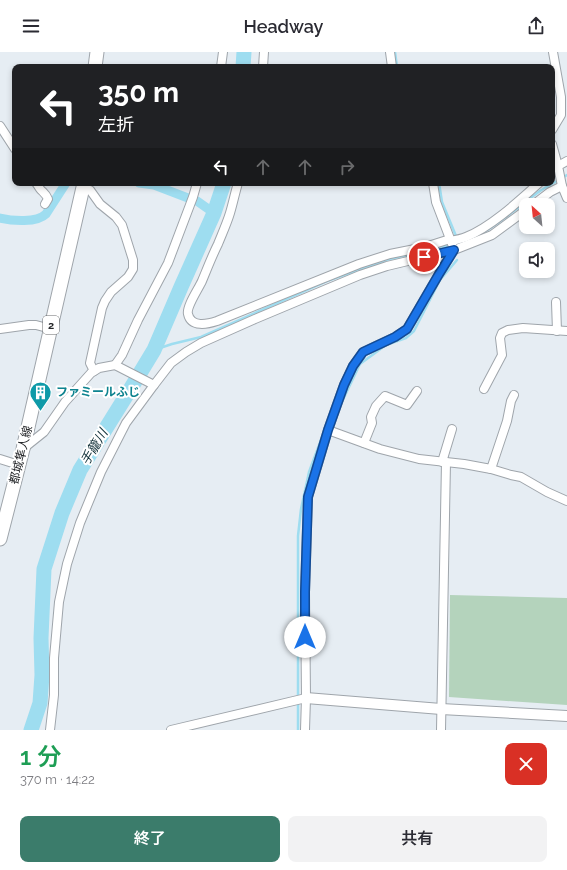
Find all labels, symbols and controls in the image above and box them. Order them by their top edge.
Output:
icon: menu [20,15,42,37]
icon: share [525,15,547,37]
text: Headway [244,16,323,37]
text: 350 m [98,76,179,109]
icon: left [32,80,84,132]
text: 左折 [98,114,134,135]
icon: left [210,156,232,178]
icon: ahead [252,156,274,178]
icon: ahead [294,156,316,178]
icon: right [336,156,358,178]
north arrow [519,198,555,234]
map controls [519,198,555,278]
pin [407,240,441,274]
button: sound [519,242,555,278]
icon: arrive [413,246,435,268]
road number: 2 [43,316,59,334]
building icon: ファミールふじ [28,379,54,412]
place label: ファミールふじ [56,385,140,399]
street label: 都城隼人線 [7,424,35,486]
water label: 手籠川 [78,425,111,468]
position arrow [284,616,326,658]
text: 1 分 [20,742,61,771]
button: close [505,743,547,785]
text: 370 m · 14:22 [20,772,95,787]
button: 終了 [20,816,280,862]
button: 共有 [288,816,547,862]

